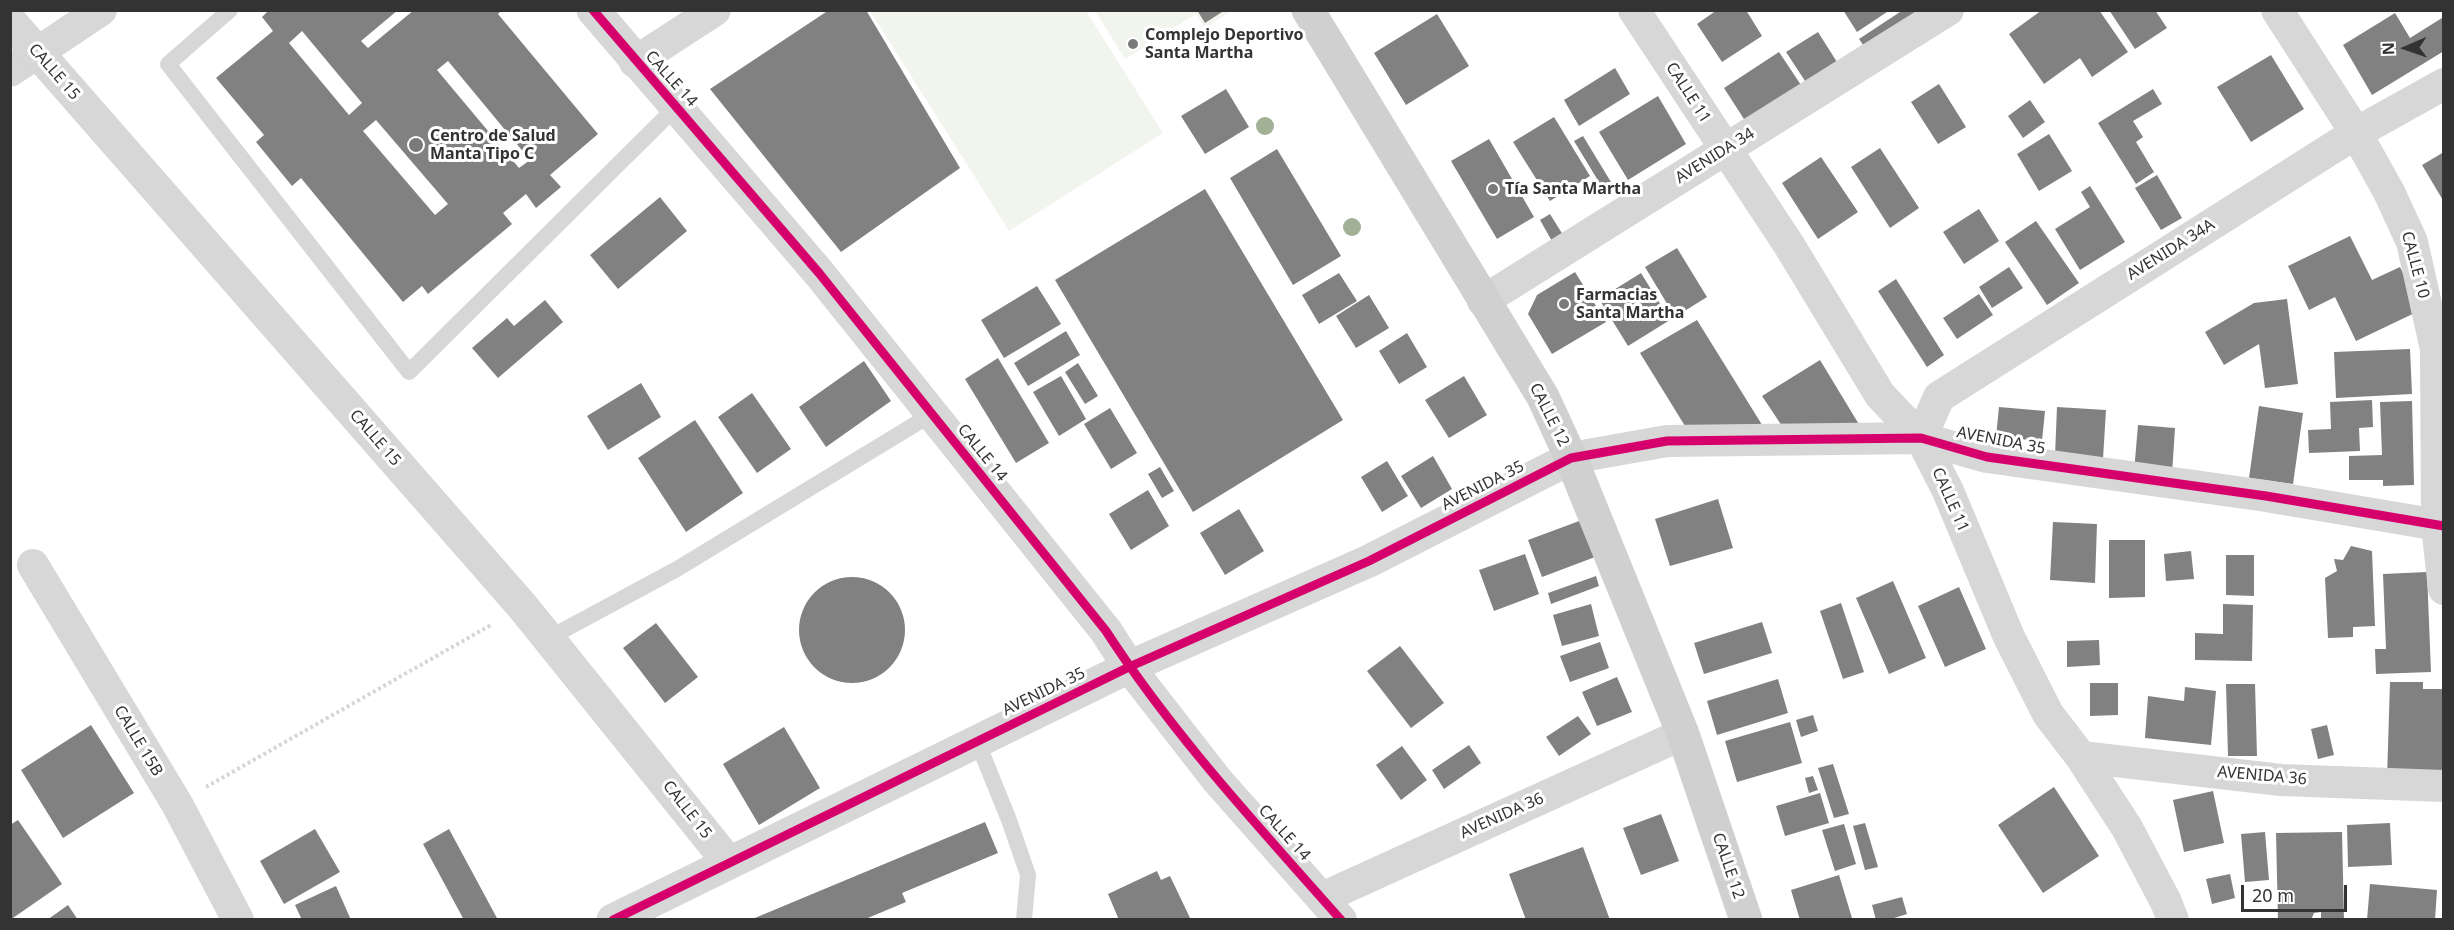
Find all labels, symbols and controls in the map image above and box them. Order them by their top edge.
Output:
north arrow [2376,18,2436,78]
place label: Complejo Deportivo Santa Martha [1145,25,1304,63]
marker: Complejo Deportivo Santa Martha [1126,37,1140,51]
street label: CALLE 15 [24,40,84,104]
text: N [2377,42,2399,56]
street label: CALLE 14 [641,47,701,111]
street label: CALLE 11 [1661,59,1715,127]
street label: AVENIDA 34 [1672,124,1758,188]
place label: Centro de Salud Manta Tipo C [430,126,556,164]
marker: Centro de Salud Manta Tipo C [407,136,425,154]
place label: Tía Santa Martha [1505,179,1641,199]
marker: Tía Santa Martha [1486,182,1500,196]
street label: AVENIDA 34A [2124,215,2218,285]
street label: CALLE 10 [2397,229,2433,301]
place label: Farmacias Santa Martha [1576,285,1684,323]
marker: Farmacias Santa Martha [1557,297,1571,311]
street label: CALLE 12 [1525,380,1573,450]
street label: CALLE 15 [345,406,405,470]
street label: CALLE 14 [953,420,1011,486]
street label: AVENIDA 35 [1955,423,2047,459]
street label: AVENIDA 35 [1439,457,1527,515]
street label: CALLE 11 [1927,465,1973,535]
street label: AVENIDA 35 [999,664,1089,720]
street label: CALLE 15B [109,702,167,780]
street label: AVENIDA 36 [2216,763,2308,789]
street label: CALLE 15 [658,777,716,843]
street label: AVENIDA 36 [1457,789,1547,843]
street label: CALLE 14 [1254,801,1314,865]
street label: CALLE 12 [1708,831,1748,901]
scale bar [2244,873,2350,911]
text: 20 m [2252,883,2294,907]

